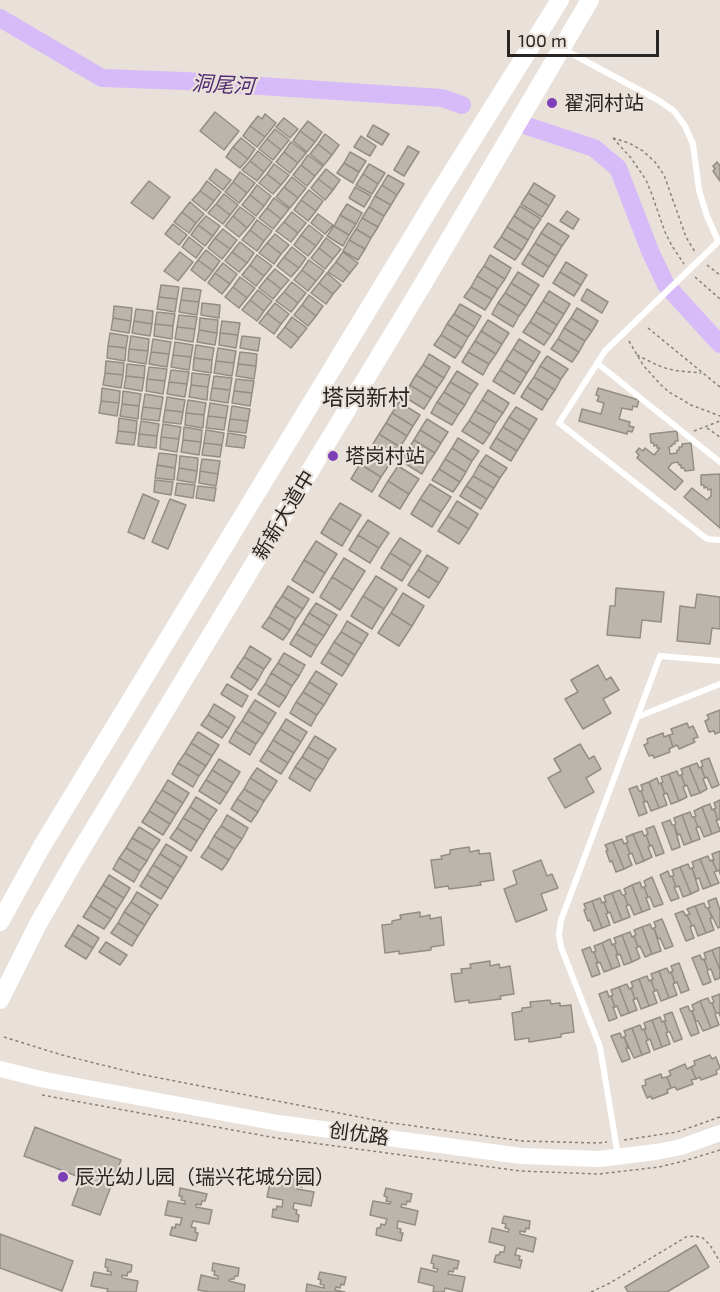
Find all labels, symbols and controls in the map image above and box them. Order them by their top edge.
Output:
scale bar [510,18,662,56]
text: 100 m [518,29,567,51]
water label: 洞尾河 [191,71,255,99]
place label: 翟洞村站 [564,91,644,115]
marker: 翟洞村站 [545,96,559,110]
district label: 塔岗新村 [322,385,410,411]
place label: 塔岗村站 [345,444,425,468]
marker: 塔岗村站 [326,449,340,463]
street label: 新新大道中 [248,466,320,564]
street label: 创优路 [328,1118,390,1150]
place label: 辰光幼儿园（瑞兴花城分园） [75,1165,335,1189]
marker: 辰光幼儿园（瑞兴花城分园） [56,1170,70,1184]

